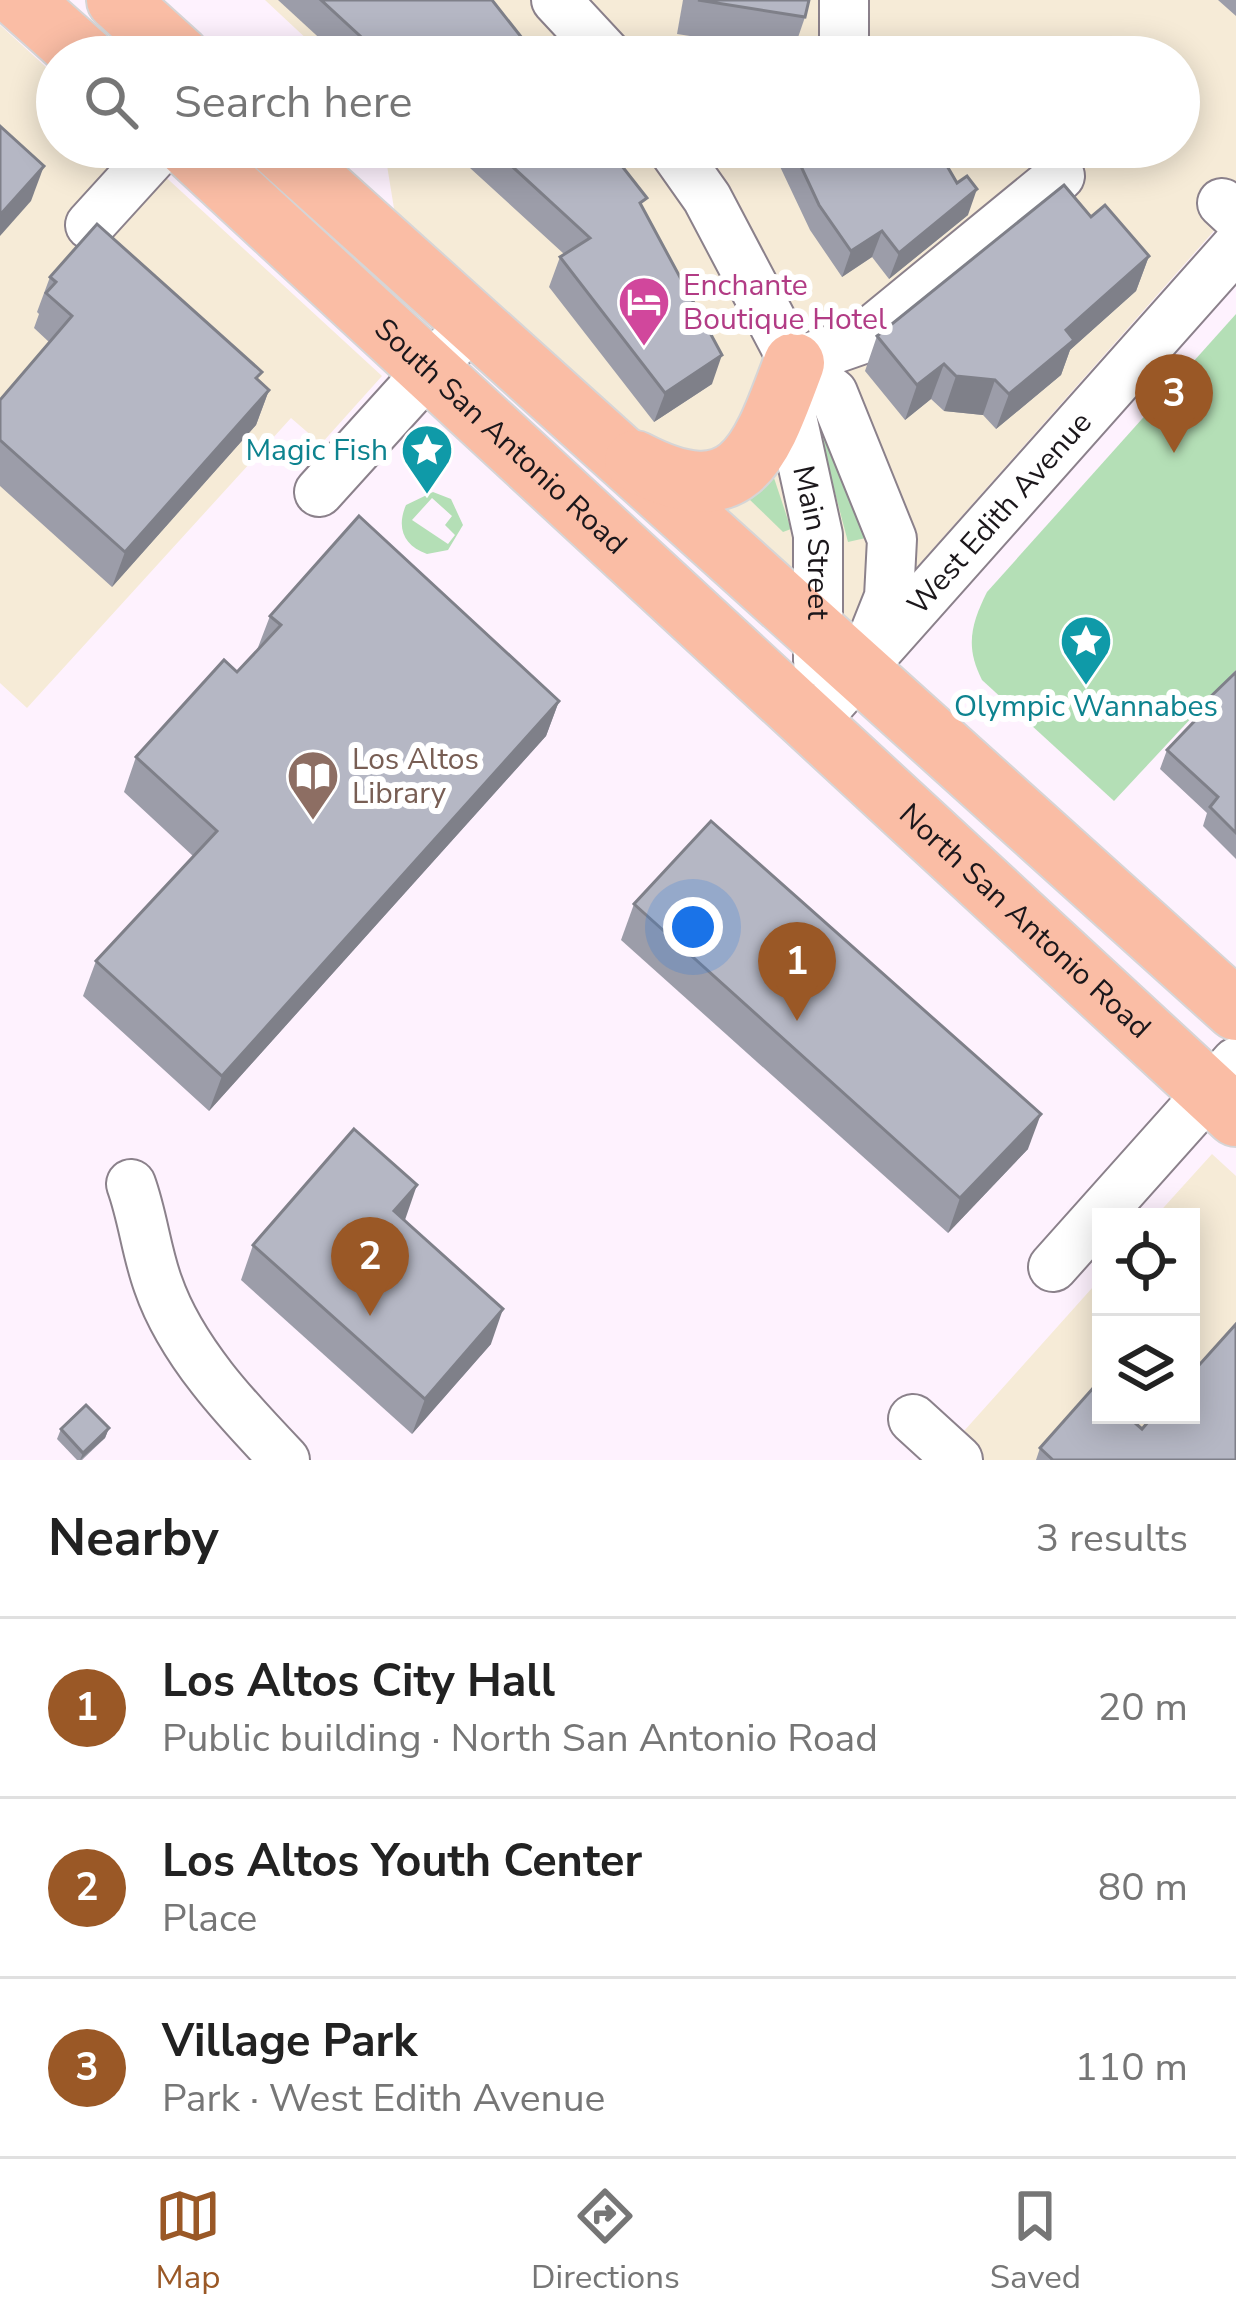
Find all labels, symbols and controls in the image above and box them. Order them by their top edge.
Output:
search box [36,36,1200,168]
icon: search [78,69,144,135]
text: Search here [174,72,413,133]
place label: Enchante Boutique Hotel [683,265,887,340]
hotel icon: Enchante Boutique Hotel [616,274,672,348]
street label: South San Antonio Road [366,309,636,563]
pin: 3 [1135,354,1213,453]
street label: West Edith Avenue [898,403,1101,623]
place icon: Magic Fish [399,422,455,496]
place label: Magic Fish [245,430,388,471]
street label: Main Street [783,462,839,620]
place icon: Olympic Wannabes [1058,613,1114,687]
place label: Olympic Wannabes [954,686,1218,727]
place label: Los Altos Library [352,739,479,814]
library icon: Los Altos Library [285,748,341,822]
street label: North San Antonio Road [890,794,1160,1048]
your location [663,897,723,957]
pin: 1 [758,922,836,1021]
map controls [1092,1208,1200,1424]
button: locate [1092,1208,1200,1316]
pin: 2 [331,1217,409,1316]
button: layers [1092,1316,1200,1424]
text: Nearby [48,1503,219,1573]
text: 3 results [1036,1512,1188,1565]
text: Los Altos City Hall [162,1651,555,1712]
text: 1 [75,1681,99,1734]
text: 20 m [1098,1681,1188,1734]
text: Public building · North San Antonio Road [162,1712,878,1765]
text: Los Altos Youth Center [162,1831,642,1892]
text: 2 [75,1861,99,1914]
text: 80 m [1098,1861,1188,1914]
text: Place [162,1892,257,1945]
text: Village Park [162,2011,417,2072]
text: 3 [75,2041,99,2094]
text: 110 m [1074,2041,1188,2094]
text: Park · West Edith Avenue [162,2072,605,2125]
tab: Map [155,2183,221,2300]
tab: Directions [531,2183,680,2300]
tab: Saved [990,2183,1081,2300]

